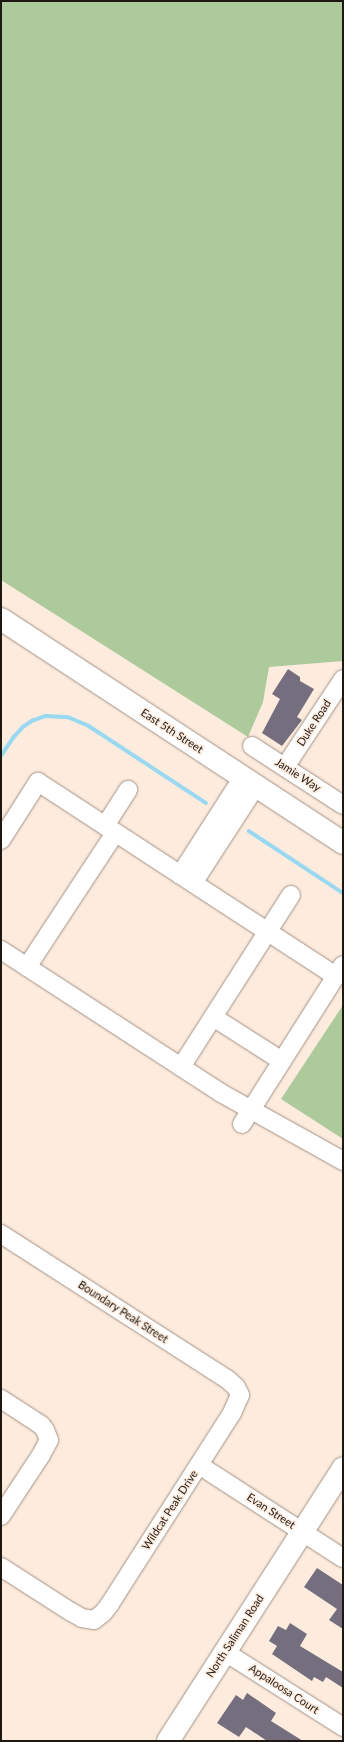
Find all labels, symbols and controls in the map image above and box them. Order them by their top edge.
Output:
street label: Duke Road [294,697,334,749]
street label: East 5th Street [138,706,206,756]
street label: Jamie Way [273,755,323,795]
street label: Boundary Peak Street [76,1278,170,1346]
street label: Wildcat Peak Drive [139,1468,201,1552]
street label: Evan Street [244,1490,298,1532]
street label: North Saliman Road [203,1592,267,1680]
street label: Appaloosa Court [246,1661,322,1717]

